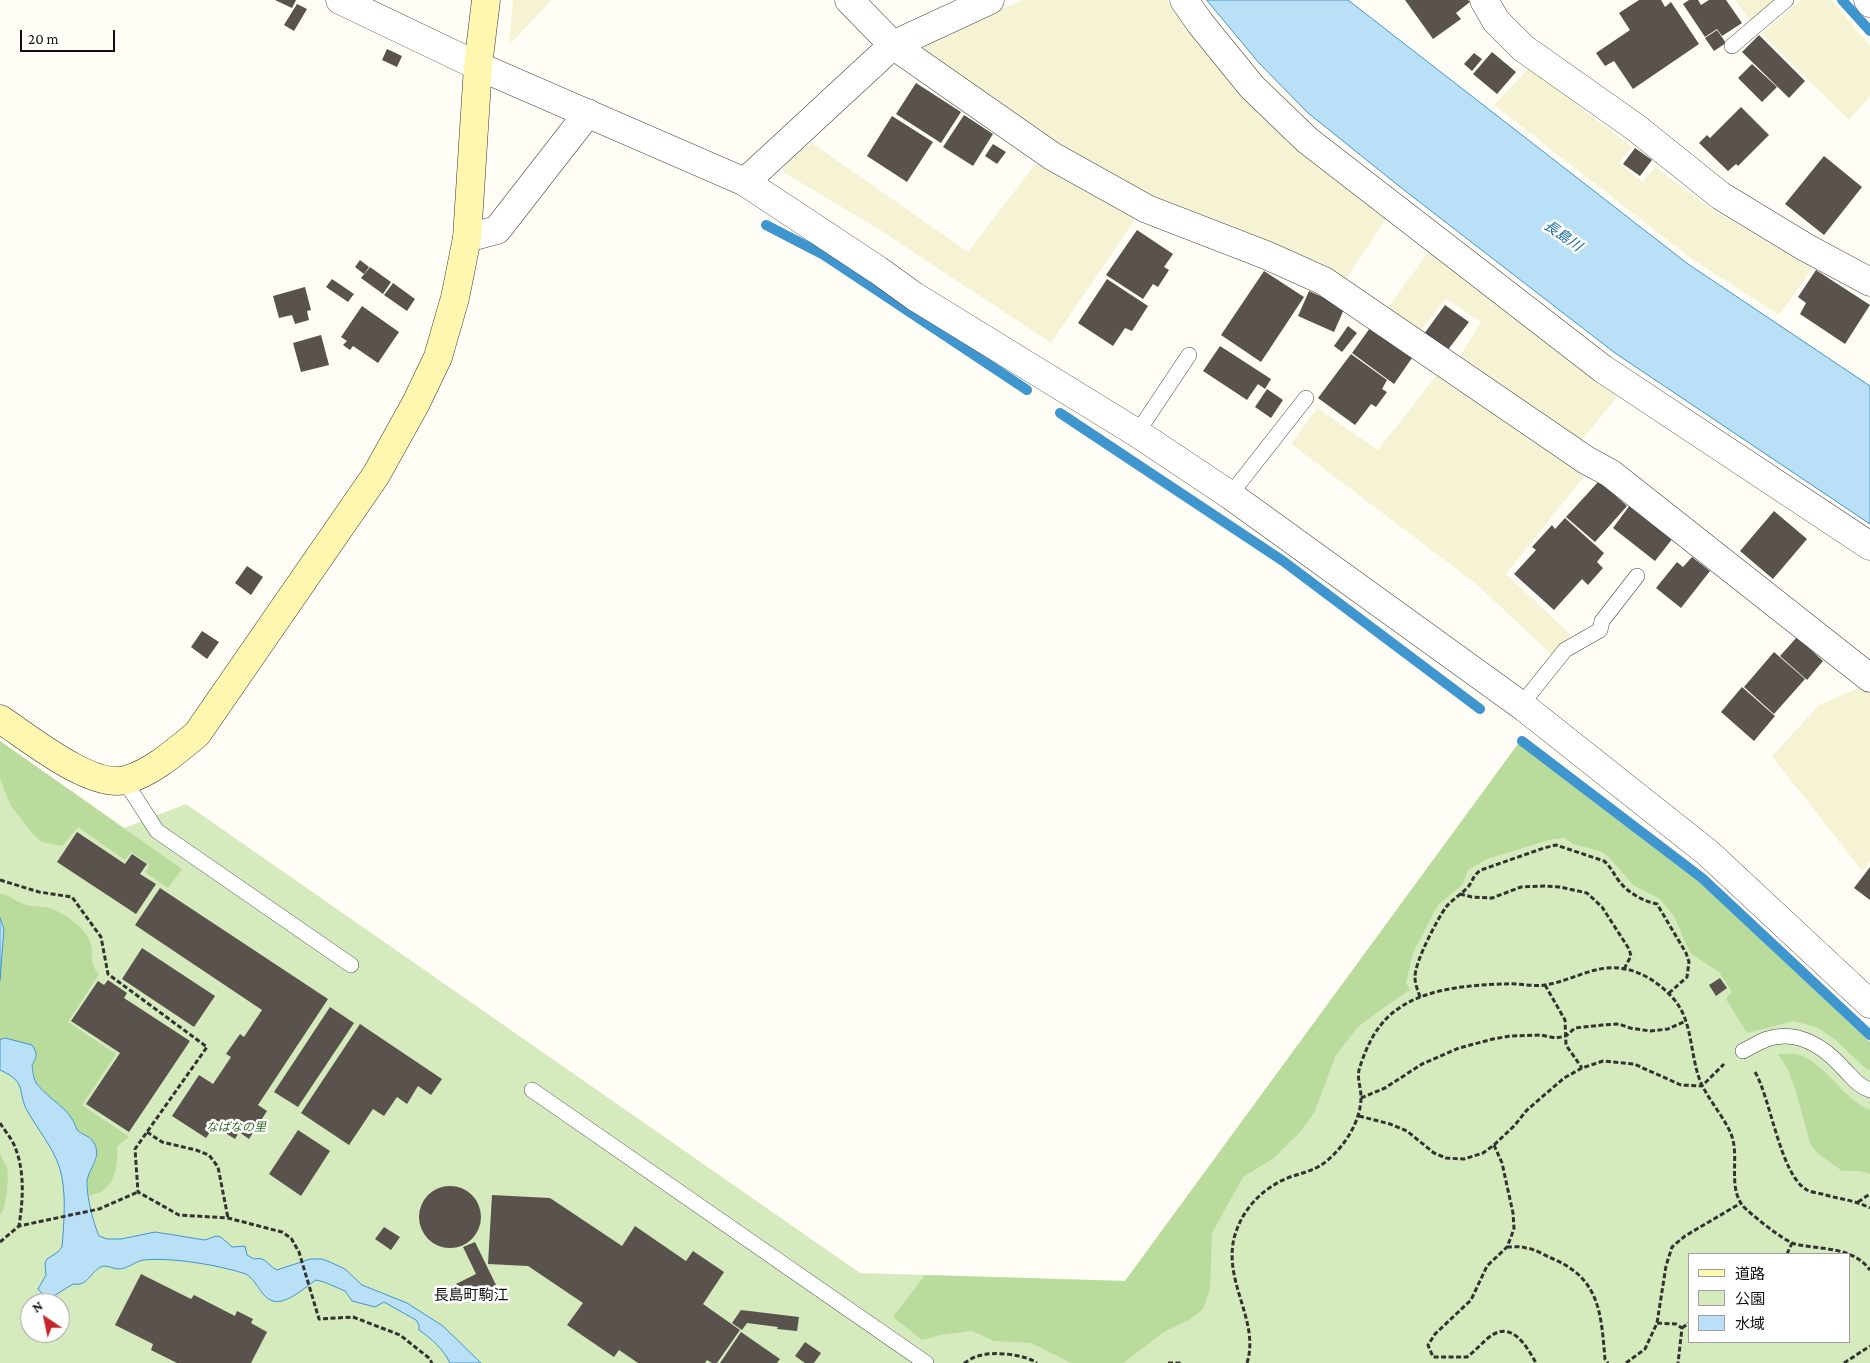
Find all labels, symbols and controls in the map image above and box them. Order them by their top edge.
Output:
scale bar [22,20,118,52]
text: 20 m [28,31,59,47]
water label: 長島川 [1541,217,1585,255]
park label: なばなの里 [206,1120,266,1134]
legend [1688,1253,1850,1343]
text: 道路 [1735,1266,1765,1282]
district label: 長島町駒江 [434,1286,508,1304]
text: 公園 [1735,1291,1765,1307]
north arrow [20,1293,70,1343]
text: N [29,1297,46,1316]
text: 水域 [1735,1316,1765,1332]

